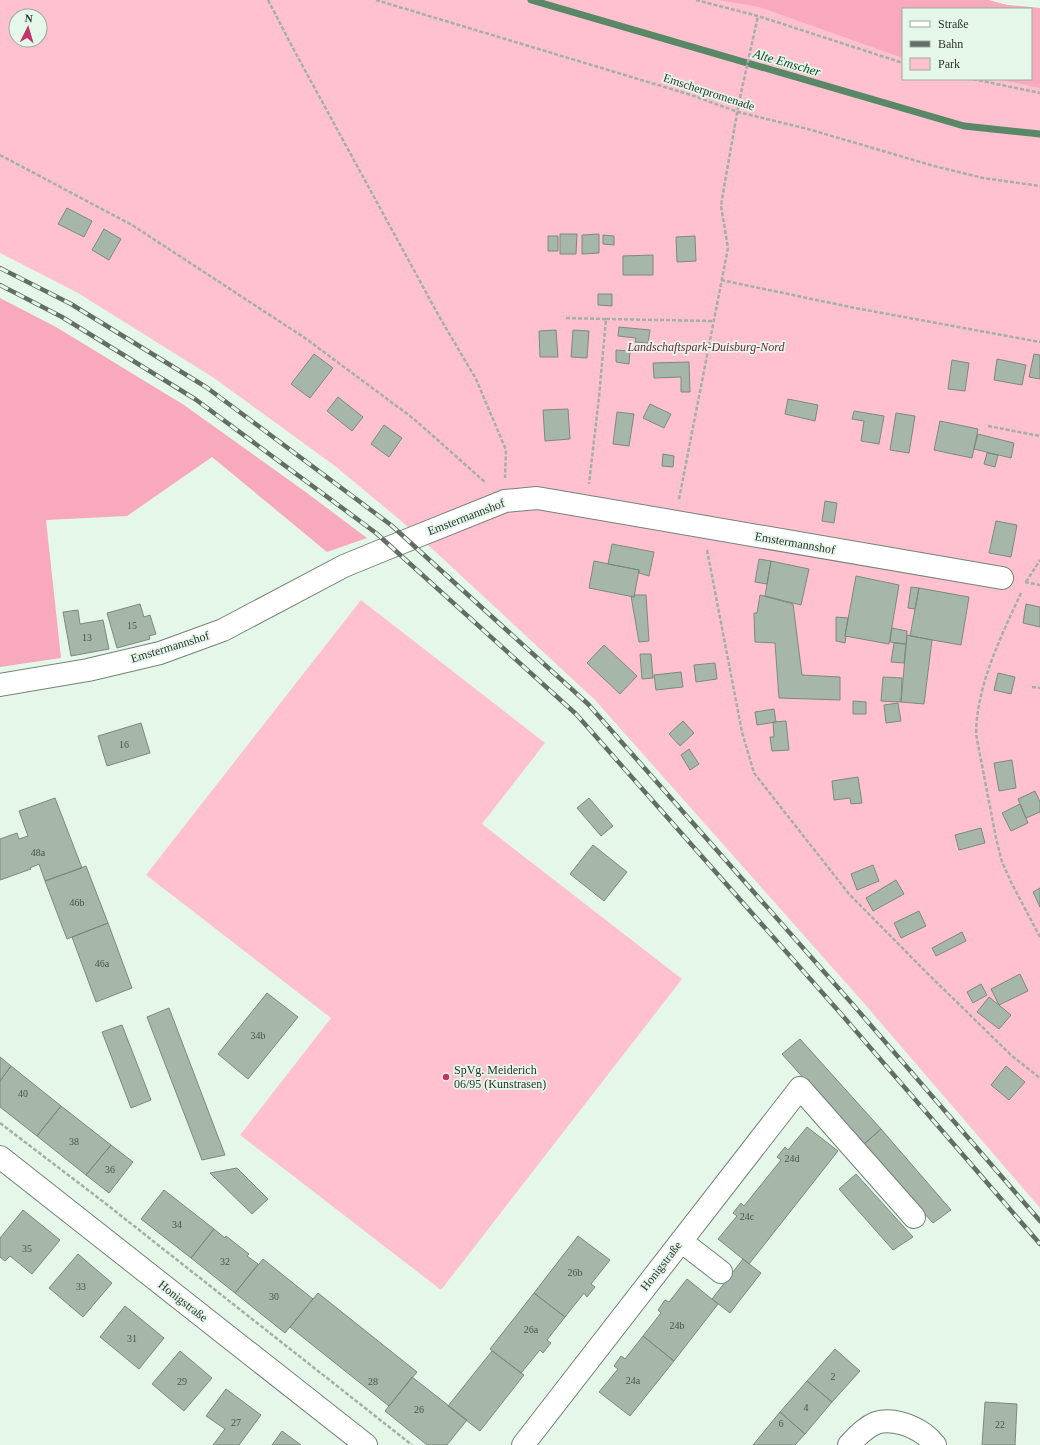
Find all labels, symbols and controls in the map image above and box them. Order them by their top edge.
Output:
north arrow [8,8,48,48]
legend [902,8,1032,80]
text: N [24,12,33,24]
text: Straße [938,17,969,31]
text: Bahn [938,37,963,51]
water label: Alte Emscher [750,45,823,80]
text: Park [938,57,960,71]
street label: Emscherpromenade [662,71,756,113]
park label: Landschaftspark-Duisburg-Nord [626,340,786,354]
street label: Emstermannshof [426,496,506,538]
street label: Emstermannshof [754,529,836,557]
house number: 15 [127,620,137,631]
street label: Emstermannshof [129,628,211,666]
house number: 13 [82,632,92,643]
house number: 16 [119,739,129,750]
house number: 48a [31,847,46,858]
house number: 46b [70,897,85,908]
house number: 46a [95,958,110,969]
house number: 34b [251,1030,266,1041]
place label: SpVg. Meiderich 06/95 (Kunstrasen) [454,1063,546,1091]
marker: SpVg. Meiderich 06/95 (Kunstrasen) [441,1072,451,1082]
house number: 40 [18,1088,28,1099]
house number: 38 [69,1136,79,1147]
house number: 24d [785,1153,800,1164]
house number: 36 [105,1164,115,1175]
house number: 24c [740,1211,755,1222]
house number: 34 [172,1219,182,1230]
street label: Honigstraße [637,1239,685,1293]
house number: 35 [22,1243,32,1254]
house number: 32 [220,1256,230,1267]
house number: 26b [568,1267,583,1278]
street label: Honigstraße [156,1277,210,1325]
house number: 33 [76,1281,86,1292]
house number: 30 [269,1291,279,1302]
house number: 24b [670,1320,685,1331]
house number: 26a [524,1324,539,1335]
house number: 31 [127,1333,137,1344]
house number: 2 [831,1371,836,1382]
house number: 24a [626,1375,641,1386]
house number: 29 [177,1376,187,1387]
house number: 28 [368,1376,378,1387]
house number: 4 [804,1402,809,1413]
house number: 26 [414,1404,424,1415]
house number: 27 [231,1417,241,1428]
house number: 6 [779,1418,784,1429]
house number: 22 [995,1419,1005,1430]

